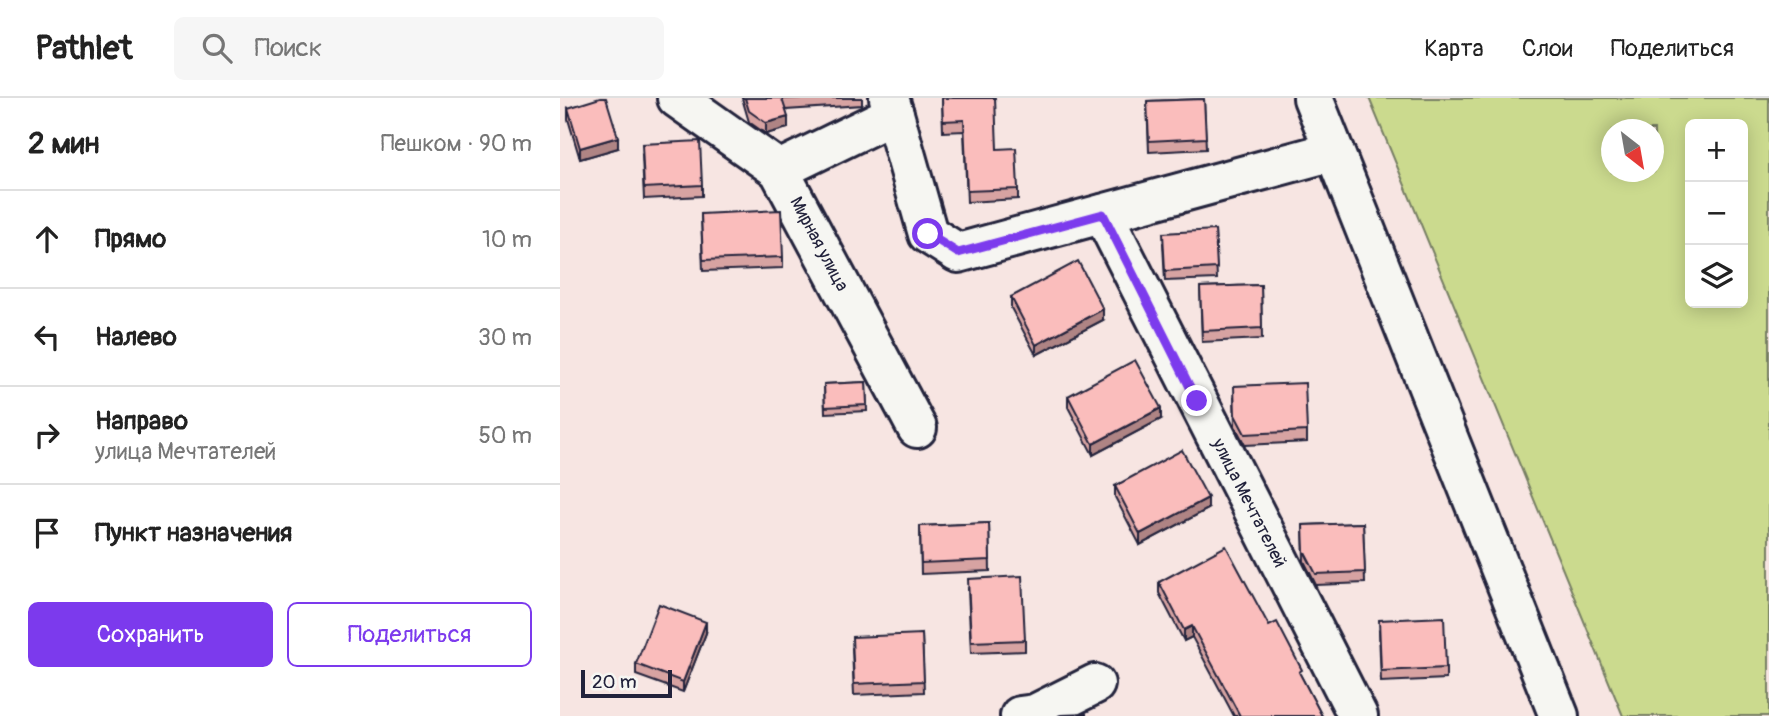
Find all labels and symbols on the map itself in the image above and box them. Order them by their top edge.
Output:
north arrow [1601,119,1664,182]
street label: Мирная улица [784,193,854,295]
route start [912,218,943,249]
route end [1181,385,1212,416]
street label: улица Мечтателей [1206,434,1291,571]
scale bar [581,667,672,699]

